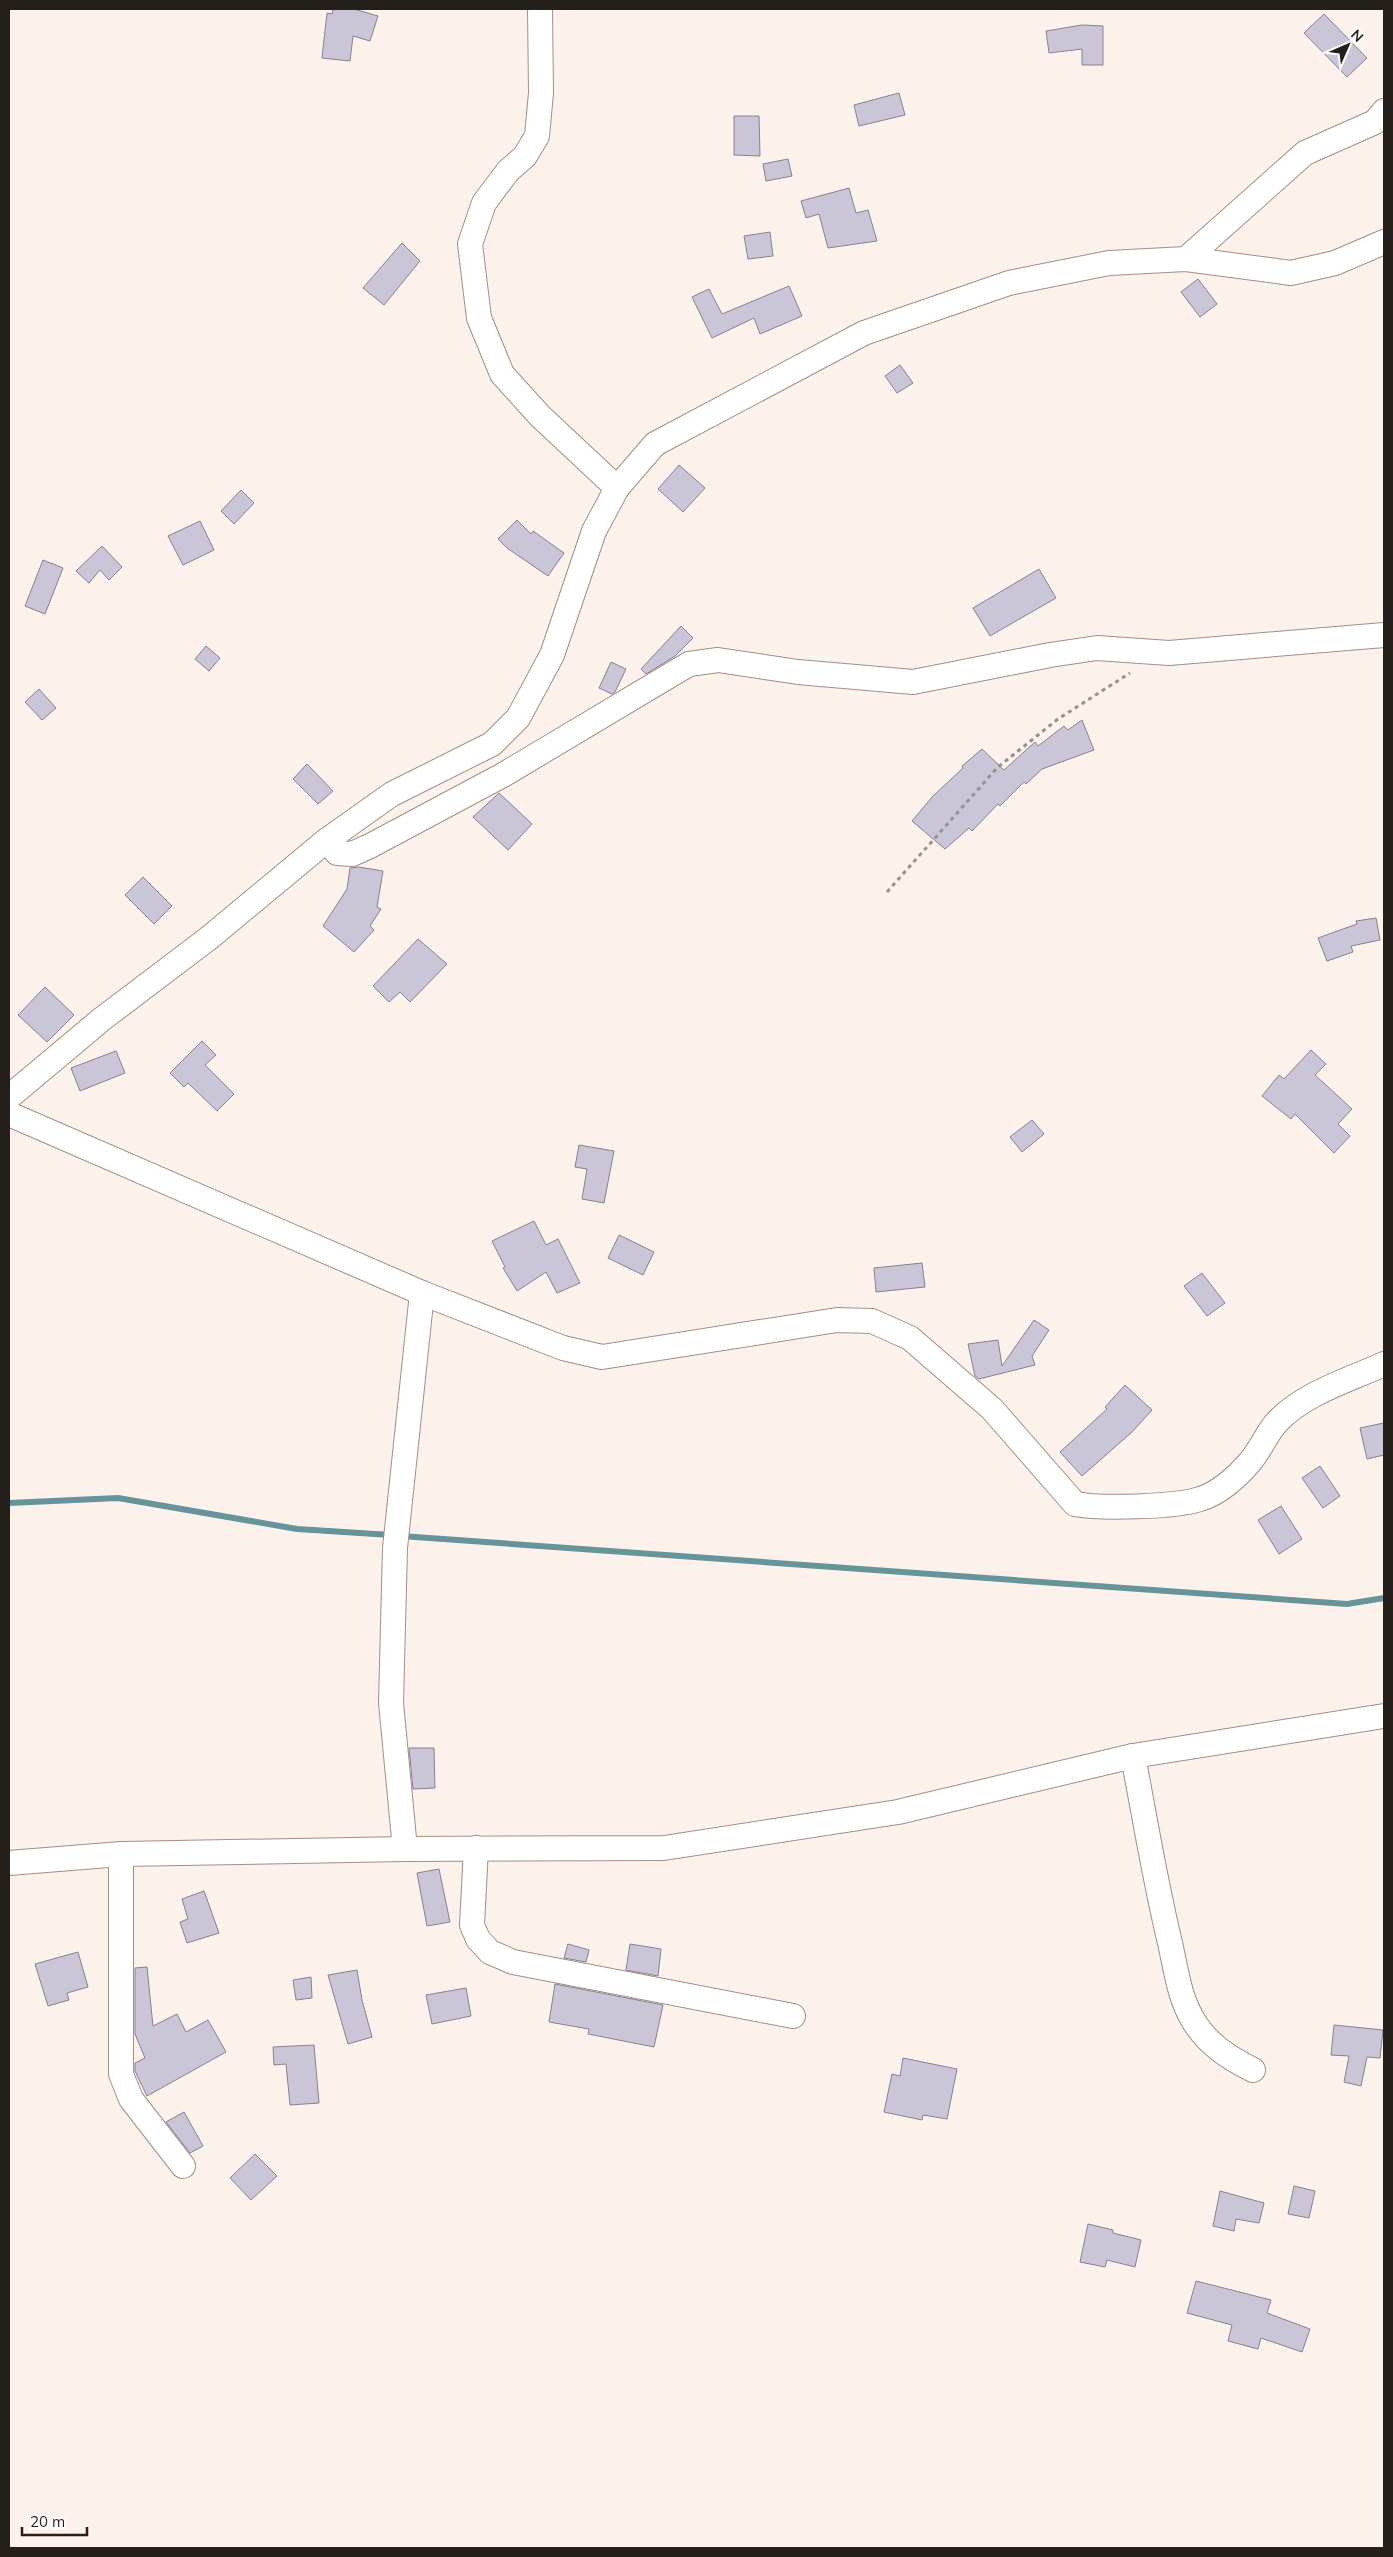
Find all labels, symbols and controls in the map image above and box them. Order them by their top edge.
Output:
north arrow [1323,20,1373,70]
text: N [1347,26,1367,46]
scale bar [22,2504,88,2536]
text: 20 m [30,2512,65,2531]

